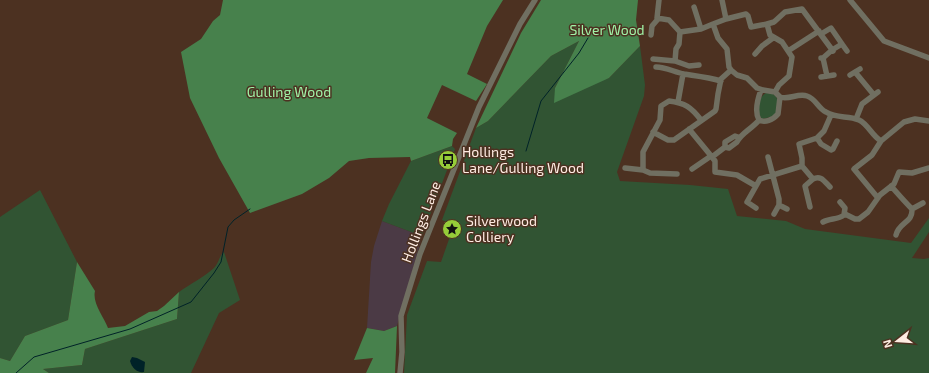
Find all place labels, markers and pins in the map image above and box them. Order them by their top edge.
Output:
place label: Hollings Lane/Gulling Wood [462,143,584,176]
bus stop icon: Hollings Lane/Gulling Wood [437,149,459,171]
place label: Silverwood Colliery [466,212,537,245]
place icon: Silverwood Colliery [441,218,463,240]

